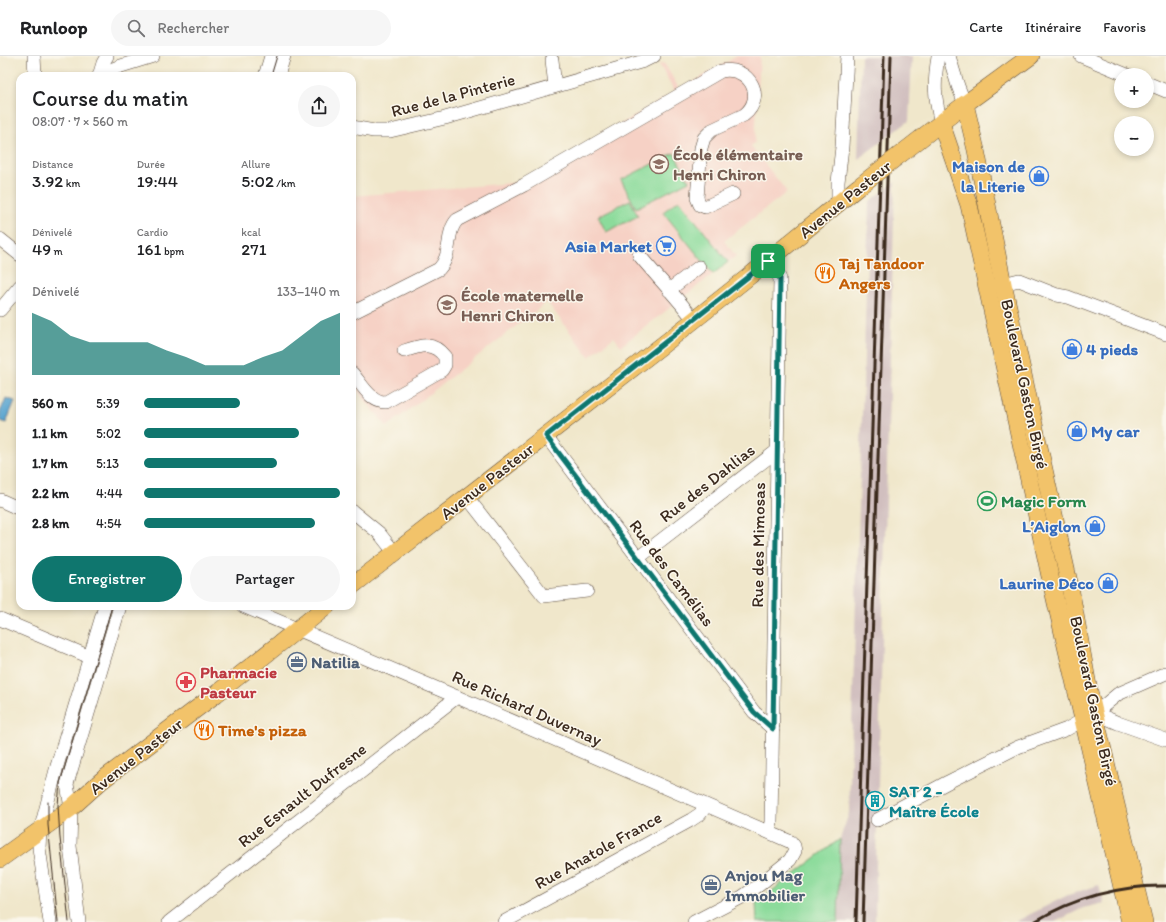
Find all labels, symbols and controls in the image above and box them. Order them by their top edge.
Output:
search box [111,10,391,46]
text: Runloop [20,16,87,39]
icon: search [125,17,147,39]
text: Rechercher [157,19,229,37]
text: Carte [969,19,1003,36]
text: Itinéraire [1025,19,1081,36]
text: Favoris [1103,19,1146,36]
map controls [1114,68,1154,156]
button: + [1114,68,1154,108]
street label: Rue de la Pinterie [389,69,517,121]
text: Course du matin [32,85,188,112]
button: share [298,85,340,127]
text: 08:07 · 7 × 560 m [32,114,128,129]
button: − [1114,116,1154,156]
place label: École élémentaire Henri Chiron [673,144,803,184]
school or university icon: École élémentaire Henri Chiron [648,153,670,175]
street label: Avenue Pasteur [795,155,896,242]
place label: Maison de la Literie [952,156,1025,196]
text: Distance [32,158,73,171]
text: Durée [137,158,165,171]
text: Allure [241,158,270,171]
shop icon: Maison de la Literie [1028,165,1050,187]
text: 3.92 [32,171,63,191]
text: 19:44 [137,171,178,191]
text: 5:02 [241,171,274,191]
text: km [63,177,80,190]
text: /km [274,177,296,190]
text: Dénivelé [32,226,72,239]
text: Cardio [137,226,168,239]
text: kcal [241,226,261,239]
supermarket icon: Asia Market [655,235,677,257]
place label: Asia Market [564,236,653,256]
text: 49 [32,239,51,259]
text: 161 [137,239,161,259]
text: 271 [241,239,267,259]
pin [751,244,785,278]
text: m [51,245,63,258]
text: bpm [161,245,184,258]
icon: arrive [757,250,779,272]
place label: Taj Tandoor Angers [838,253,924,294]
restaurant icon: Taj Tandoor Angers [814,262,836,284]
text: Dénivelé [32,284,80,299]
text: 133–140 m [277,284,340,299]
place label: École maternelle Henri Chiron [461,285,583,325]
school or university icon: École maternelle Henri Chiron [436,294,458,316]
street label: Boulevard Gaston Birgé [997,297,1053,471]
shop icon: 4 pieds [1061,338,1083,360]
place label: 4 pieds [1086,339,1139,360]
text: 560 m [32,396,68,411]
text: 5:39 [96,396,120,411]
shop icon: My car [1066,420,1088,442]
place label: My car [1091,421,1140,442]
text: 1.1 km [32,426,67,441]
text: 5:02 [96,426,121,441]
street label: Avenue Pasteur [436,438,538,524]
street label: Rue des Dahlias [655,440,759,526]
text: 1.7 km [32,456,68,471]
text: 5:13 [96,456,119,471]
street label: Rue des Mimosas [747,482,769,608]
text: 2.2 km [32,486,69,501]
text: 4:44 [96,486,123,501]
sports icon: Magic Form [976,490,998,512]
place label: Magic Form [1001,491,1087,512]
shop icon: L’Aiglon [1084,515,1106,537]
text: 2.8 km [32,516,69,531]
text: 4:54 [96,516,122,531]
street label: Rue des Camélias [625,516,719,630]
place label: L’Aiglon [1022,516,1081,537]
button: Enregistrer [32,556,182,602]
button: Partager [190,556,340,602]
shop icon: Laurine Déco [1097,572,1119,594]
place label: Laurine Déco [999,573,1094,593]
street label: Boulevard Gaston Birgé [1066,614,1122,788]
office icon: Natilia [286,651,308,673]
place label: Natilia [311,652,360,672]
place label: Pharmacie Pasteur [200,662,277,702]
street label: Rue Richard Duvernay [449,666,605,750]
pharmacy icon: Pharmacie Pasteur [175,671,197,693]
street label: Avenue Pasteur [85,713,187,799]
restaurant icon: Time's pizza [193,719,215,741]
place label: Time's pizza [217,720,307,741]
street label: Rue Esnault Dufresne [234,739,370,851]
place label: SAT 2 - Maître École [889,781,979,821]
building icon: SAT 2 - Maître École [864,790,886,812]
street label: Rue Anatole France [531,807,665,893]
place label: Anjou Mag Immobilier [724,865,806,905]
office icon: Anjou Mag Immobilier [700,874,722,896]

